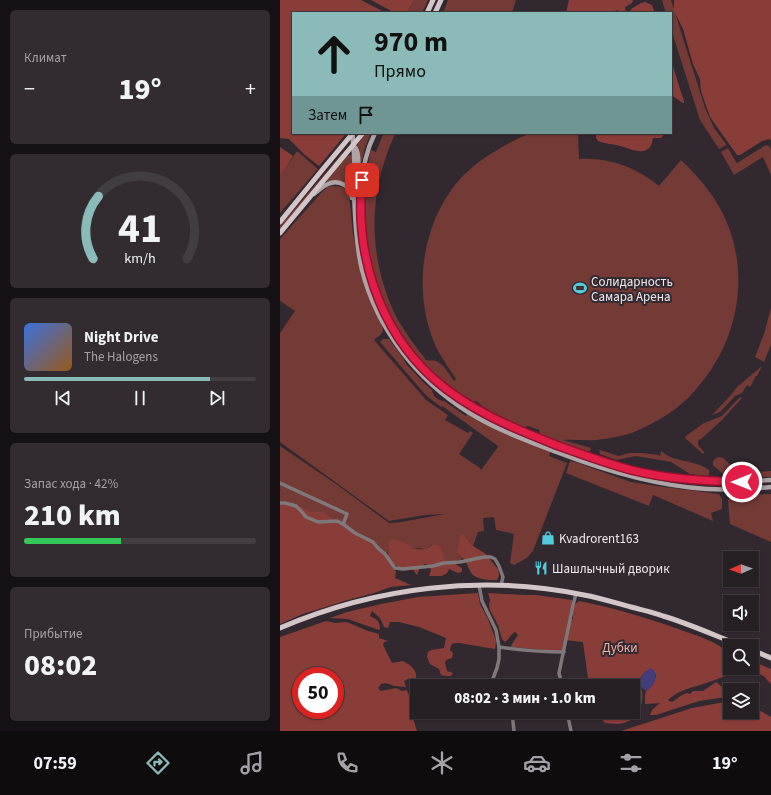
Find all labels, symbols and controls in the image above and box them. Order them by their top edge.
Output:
text: 970 m [374,22,448,62]
icon: ahead [308,28,360,80]
text: Климат [24,49,67,67]
text: Прямо [374,59,426,84]
text: 19° [118,68,162,111]
text: − [24,73,35,105]
text: + [245,73,256,105]
icon: arrive [355,104,377,126]
text: Затем [308,105,347,126]
pin [345,163,379,197]
icon: arrive [351,169,373,191]
text: 41 [118,199,162,259]
text: km/h [124,248,156,269]
place label: Солидарность Самара Арена [591,273,673,306]
sports icon: Солидарность Самара Арена [572,280,588,296]
text: Night Drive [84,327,159,348]
text: The Halogens [84,348,158,366]
icon: previous [52,387,74,409]
icon: pause [129,387,151,409]
icon: next [206,387,228,409]
position arrow [721,461,763,503]
text: Запас хода · 42% [24,475,118,493]
text: 210 km [24,494,121,537]
shop icon: Kvadrorent163 [540,530,556,546]
place label: Kvadrorent163 [559,530,639,548]
north arrow [723,551,759,587]
map controls [723,551,759,719]
restaurant icon: Шашлычный дворик [533,560,549,576]
place label: Шашлычный дворик [552,560,670,578]
button: sound [723,595,759,631]
text: Прибытие [24,625,83,643]
park label: Дубки [602,639,638,657]
button: search [723,639,759,675]
text: 08:02 [24,644,97,687]
speed limit sign: 50 [292,667,344,719]
button: layers [723,683,759,719]
text: 08:02 · 3 мин · 1.0 km [454,688,596,709]
icon: directions [144,749,172,777]
icon: music [238,749,266,777]
icon: phone [333,749,361,777]
icon: climate [428,749,456,777]
icon: car [523,749,551,777]
icon: filters [617,749,645,777]
text: 07:59 [33,751,77,776]
text: 19° [712,751,738,776]

